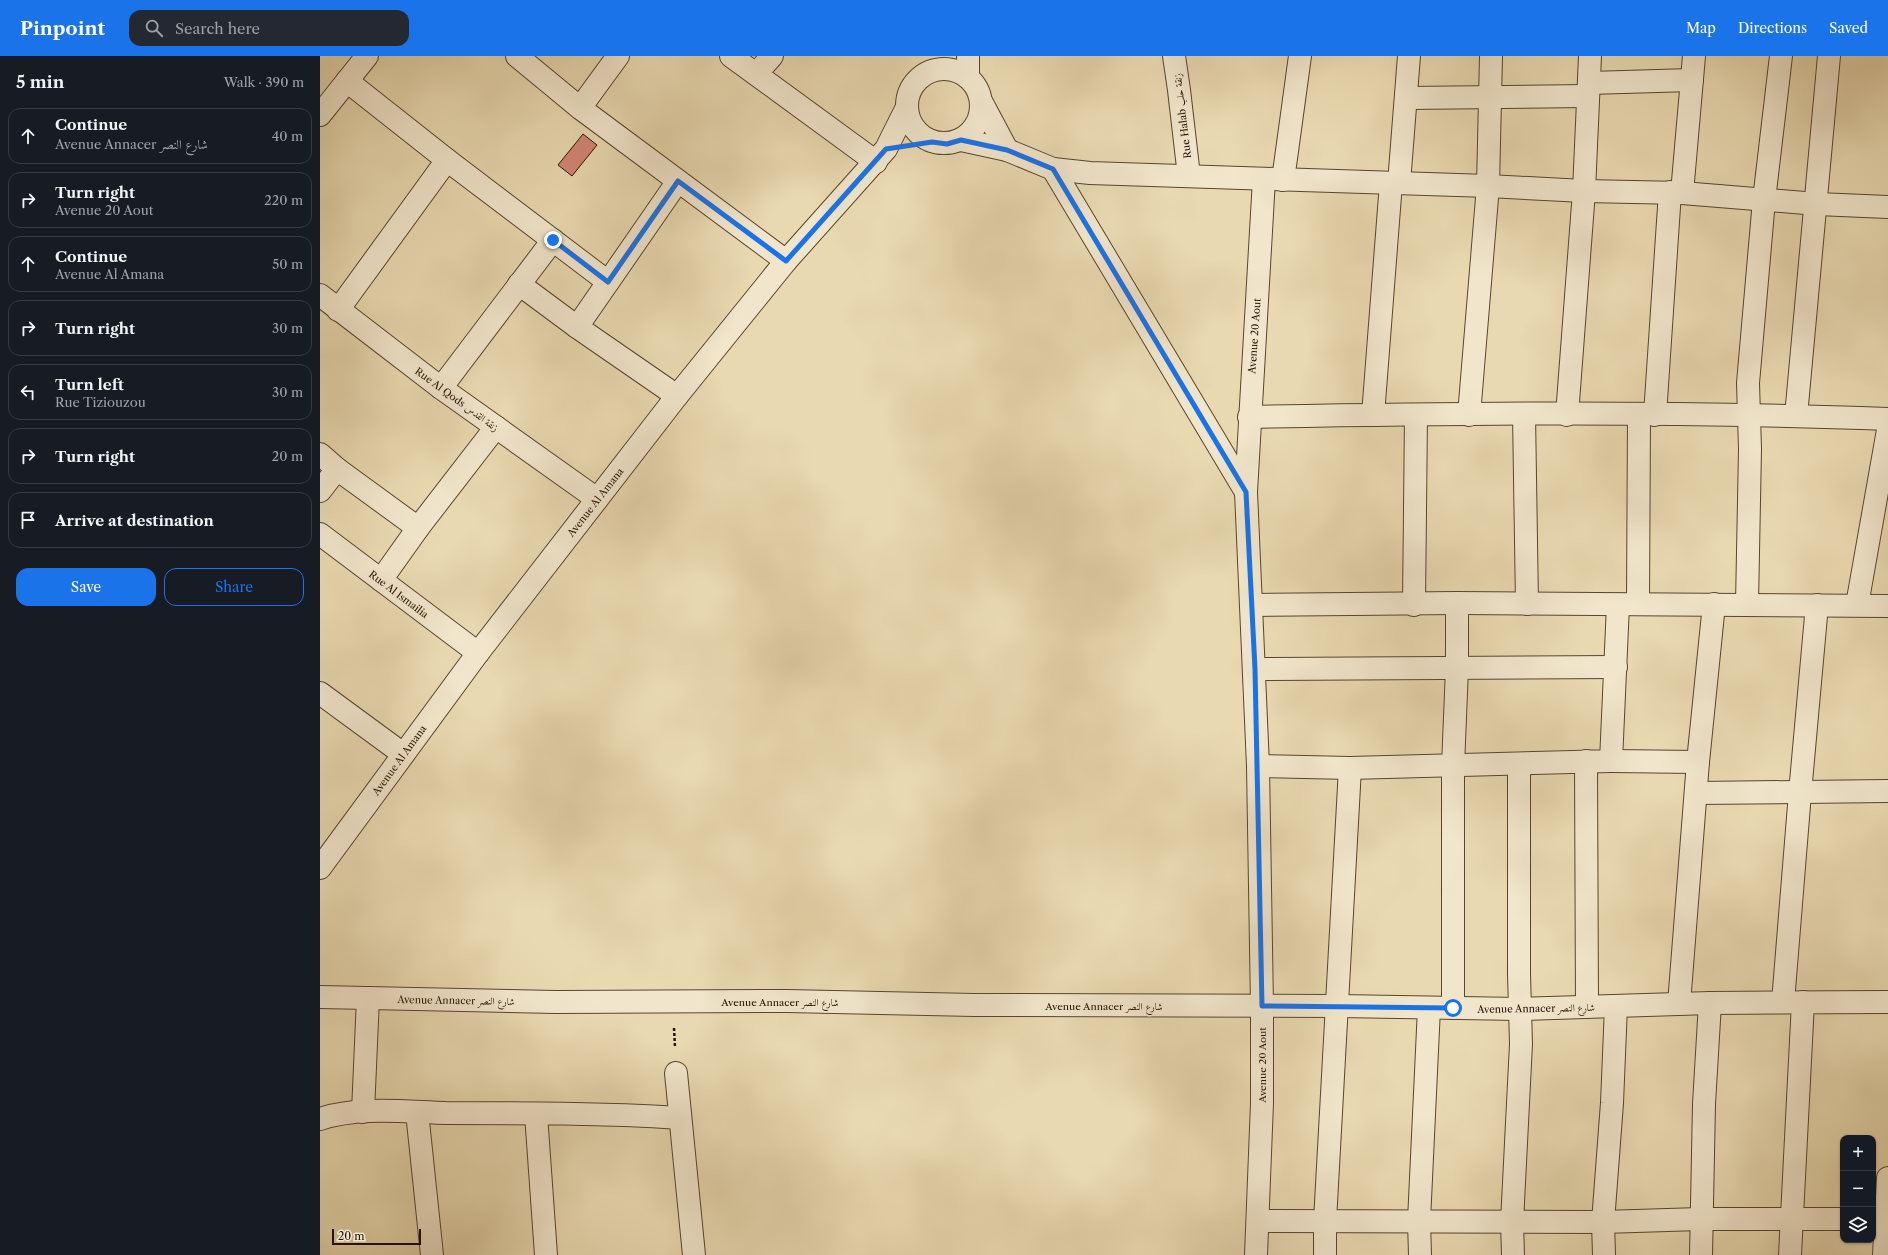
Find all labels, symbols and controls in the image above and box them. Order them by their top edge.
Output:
search box [129,10,409,46]
text: Pinpoint [20,17,105,40]
icon: search [143,17,165,39]
text: Search here [175,19,260,38]
text: Map [1686,19,1716,37]
text: Directions [1738,19,1807,37]
text: Saved [1829,19,1868,37]
text: 5 min [16,72,64,92]
street label: Rue Halab زنقة حلب [1171,73,1195,159]
text: Walk · 390 m [224,74,304,90]
text: Continue [55,115,127,134]
icon: ahead [17,125,39,147]
text: 40 m [272,128,303,144]
text: Avenue Annacer شارع النصر [55,136,208,152]
text: Turn right [55,183,135,202]
icon: right [17,189,39,211]
text: 220 m [264,192,303,208]
text: Avenue 20 Aout [55,202,153,218]
route end [544,231,562,249]
text: Continue [55,247,127,266]
icon: ahead [17,253,39,275]
text: 50 m [272,256,303,272]
text: Avenue Al Amana [55,266,164,282]
street label: Avenue 20 Aout [1245,297,1264,375]
icon: right [17,317,39,339]
text: Turn right [55,319,135,338]
text: 30 m [272,320,303,336]
street label: Rue Al Qods زنقة القدس [412,365,501,434]
text: Turn left [55,375,124,394]
icon: left [17,381,39,403]
text: 30 m [272,384,303,400]
text: Rue Tiziouzou [55,394,146,410]
icon: right [17,445,39,467]
text: Turn right [55,447,135,466]
text: 20 m [272,448,303,464]
street label: Avenue Al Amana [564,465,627,540]
icon: arrive [17,509,39,531]
text: Arrive at destination [55,511,214,530]
button: Save [16,568,156,606]
button: Share [164,568,304,606]
street label: Rue Al Ismailia [366,568,432,621]
street label: Avenue Al Amana [369,722,430,799]
street label: Avenue Annacer شارع النصر [396,993,515,1011]
street label: Avenue Annacer شارع النصر [720,996,839,1012]
route start [1444,999,1462,1017]
street label: Avenue Annacer شارع النصر [1044,1000,1163,1016]
street label: Avenue Annacer شارع النصر [1476,1001,1595,1019]
street label: Avenue 20 Aout [1256,1027,1269,1104]
map controls [1840,1135,1876,1243]
button: + [1840,1135,1876,1171]
button: − [1840,1171,1876,1207]
button: layers [1840,1207,1876,1243]
scale bar [332,1227,421,1246]
text: 20 m [338,1229,364,1243]

